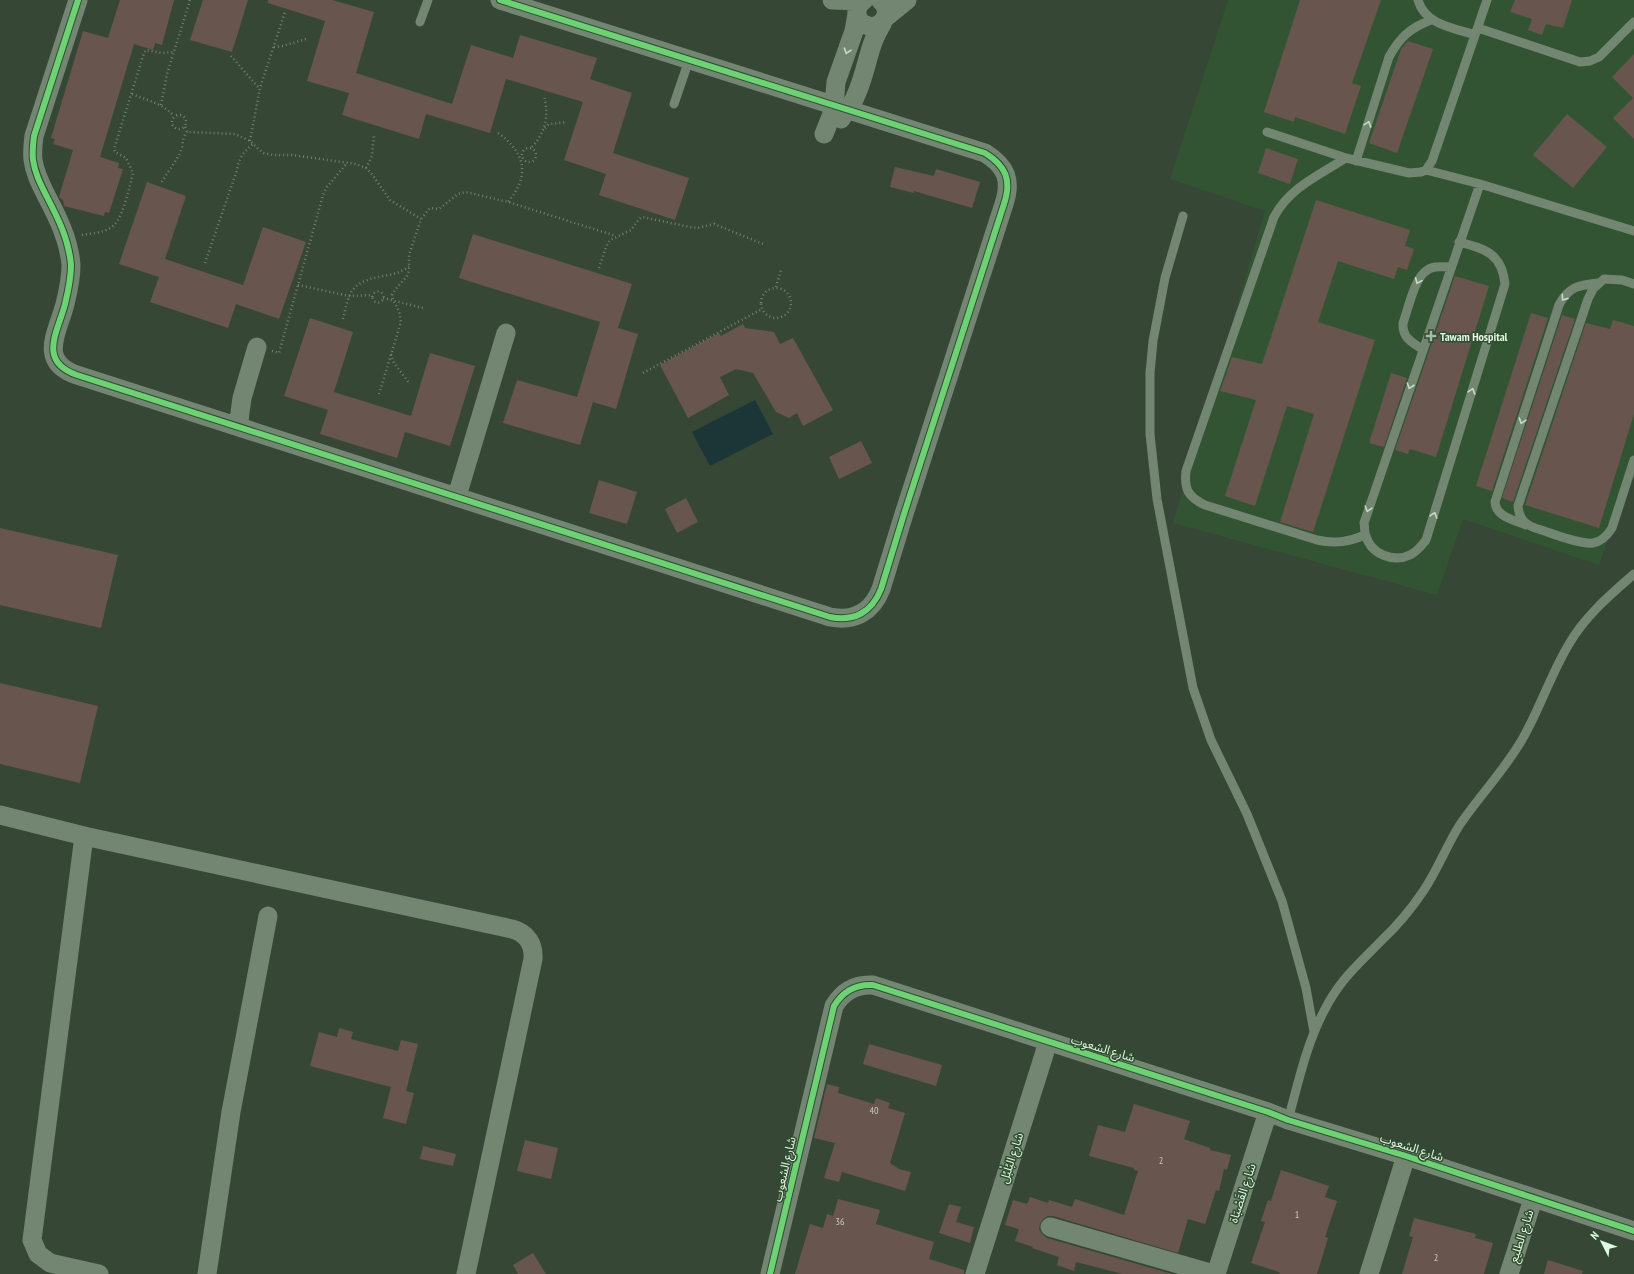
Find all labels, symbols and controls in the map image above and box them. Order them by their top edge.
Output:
one-way arrow [843,48,851,55]
one-way arrow [1363,120,1372,127]
one-way arrow [1415,277,1423,285]
one-way arrow [1561,294,1569,301]
place label: Tawam Hospital [1440,329,1508,344]
marker: Tawam Hospital [1425,330,1437,342]
one-way arrow [1406,383,1415,390]
one-way arrow [1468,387,1476,394]
one-way arrow [1518,417,1527,424]
one-way arrow [1365,506,1373,513]
one-way arrow [1429,511,1437,518]
street label: شارع الشعوب [1069,1031,1137,1067]
house number: 40 [870,1104,879,1117]
street label: شارع البُلْبُل [995,1130,1028,1186]
street label: شارع الشعوب [1378,1130,1446,1166]
street label: شارع الشعوب [769,1135,801,1203]
house number: 2 [1159,1154,1163,1167]
street label: شارع القَصْبَاة [1225,1161,1261,1225]
house number: 1 [1295,1208,1299,1221]
street label: شارع الطليع [1505,1208,1539,1265]
house number: 36 [836,1215,845,1228]
north arrow [1582,1222,1622,1262]
text: N [1587,1228,1602,1242]
house number: 2 [1434,1251,1438,1264]

